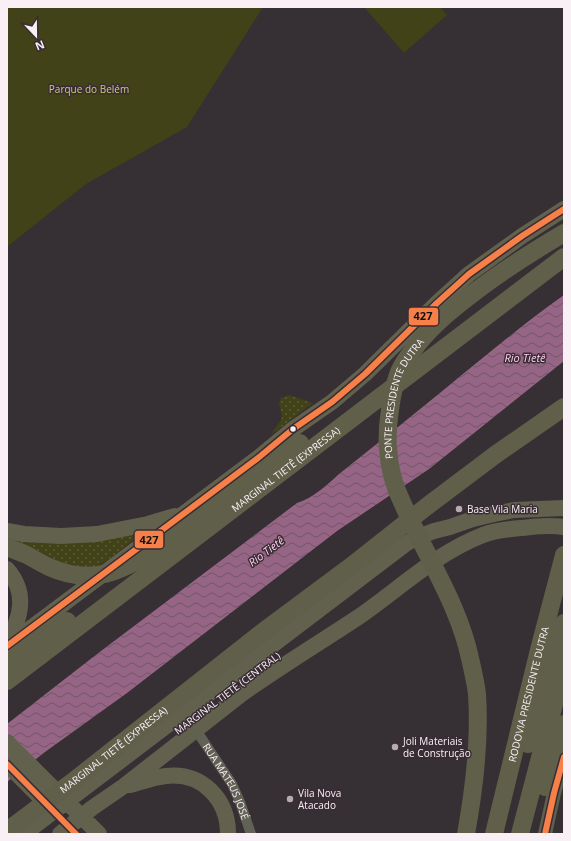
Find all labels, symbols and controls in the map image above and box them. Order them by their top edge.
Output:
north arrow [16,16,56,56]
text: N [33,37,47,54]
park label: Parque do Belém [49,82,129,96]
line badge: 427 [408,307,439,326]
text: 427 [414,308,432,323]
street label: PONTE PRESIDENTE DUTRA [381,335,427,460]
water label: Rio Tietê [505,350,546,365]
street label: MARGINAL TIETÊ (EXPRESSA) [228,423,343,515]
unlabelled marker [288,424,298,434]
place label: Base Vila Maria [467,502,538,516]
marker: Base Vila Maria [454,504,464,514]
line badge: 427 [134,530,164,549]
text: 427 [140,532,158,547]
water label: Rio Tietê [245,532,287,569]
street label: RODOVIA PRESIDENTE DUTRA [505,624,552,763]
street label: MARGINAL TIETÊ (CENTRAL) [171,648,283,737]
street label: MARGINAL TIETÊ (EXPRESSA) [57,703,170,796]
place label: Joli Materiais de Construção [402,734,471,760]
street label: RUA MATEUS JOSÉ [200,740,253,822]
marker: Joli Materiais de Construção [390,742,400,752]
place label: Vila Nova Atacado [298,786,341,812]
marker: Vila Nova Atacado [285,794,295,804]

